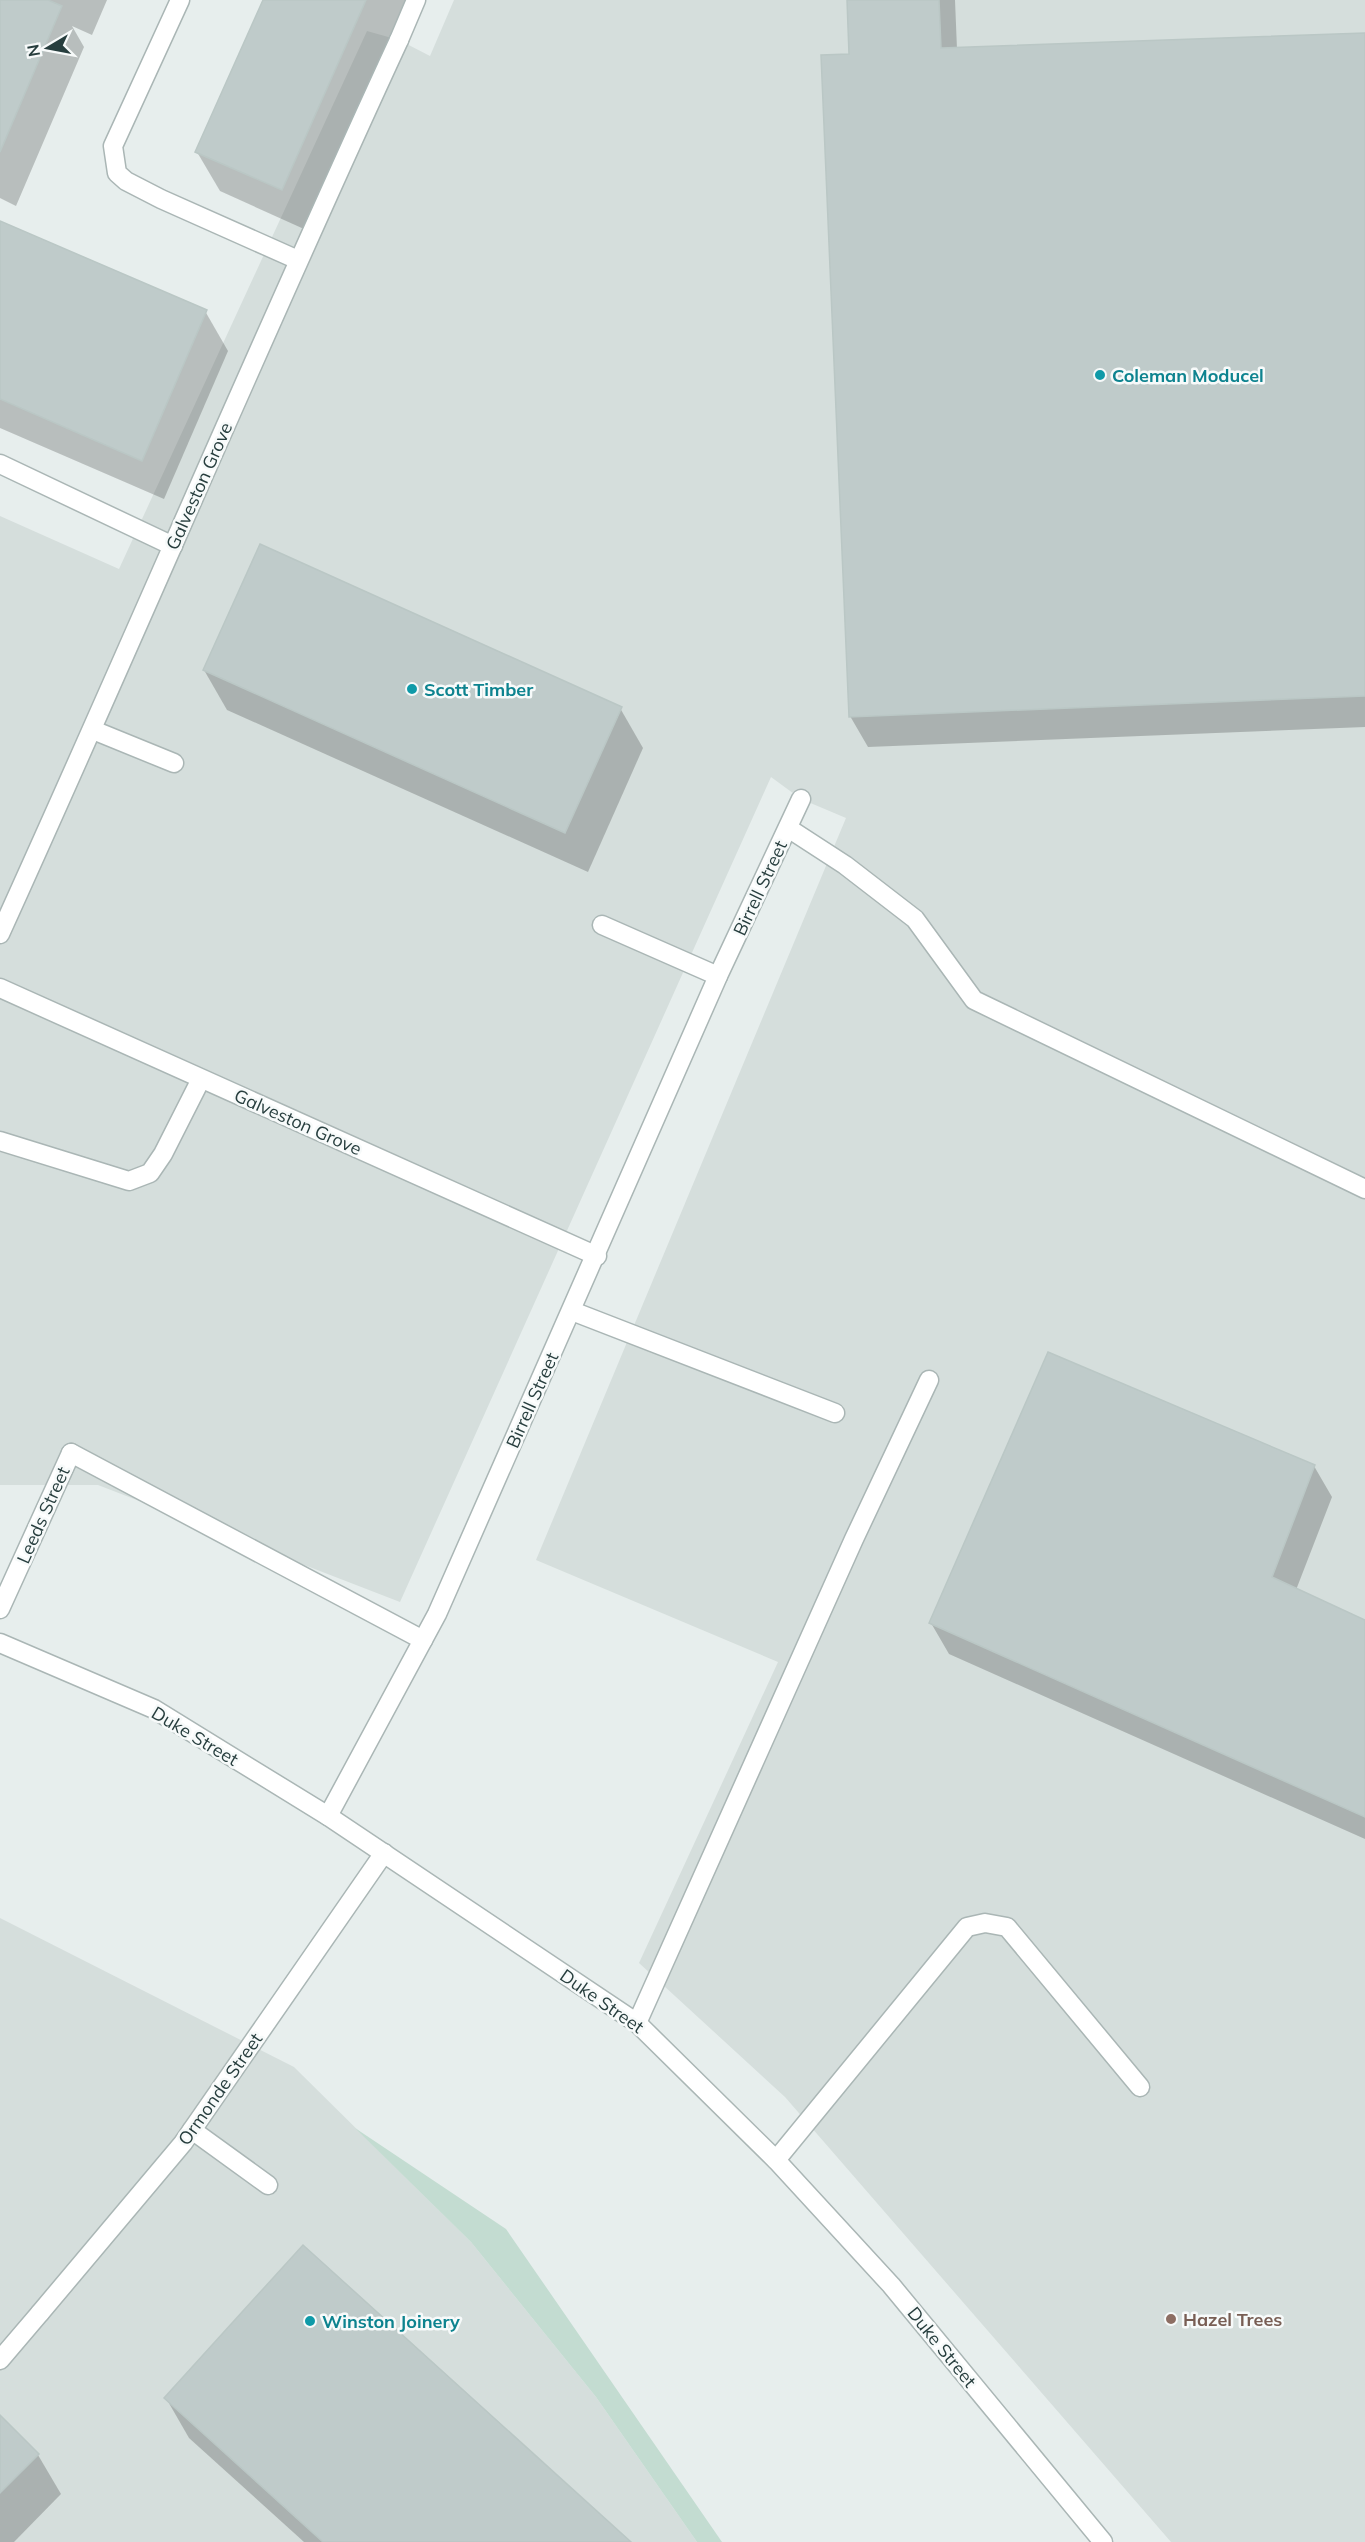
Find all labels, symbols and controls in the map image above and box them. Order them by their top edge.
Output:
north arrow [18,18,78,78]
text: N [22,43,44,58]
place label: Coleman Moducel [1112,364,1264,387]
marker: Coleman Moducel [1093,368,1107,382]
street label: Galveston Grove [161,419,237,553]
place label: Scott Timber [424,678,534,701]
marker: Scott Timber [405,682,419,696]
street label: Birrell Street [728,837,792,939]
street label: Galveston Grove [231,1084,365,1160]
street label: Birrell Street [501,1349,563,1451]
street label: Leeds Street [11,1463,75,1567]
street label: Duke Street [147,1701,243,1771]
street label: Duke Street [556,1964,648,2038]
street label: Ormonde Street [173,2028,267,2150]
street label: Duke Street [902,2302,982,2392]
place label: Hazel Trees [1183,2308,1282,2331]
place label: Winston Joinery [322,2310,460,2333]
marker: Hazel Trees [1164,2312,1178,2326]
marker: Winston Joinery [303,2314,317,2328]

